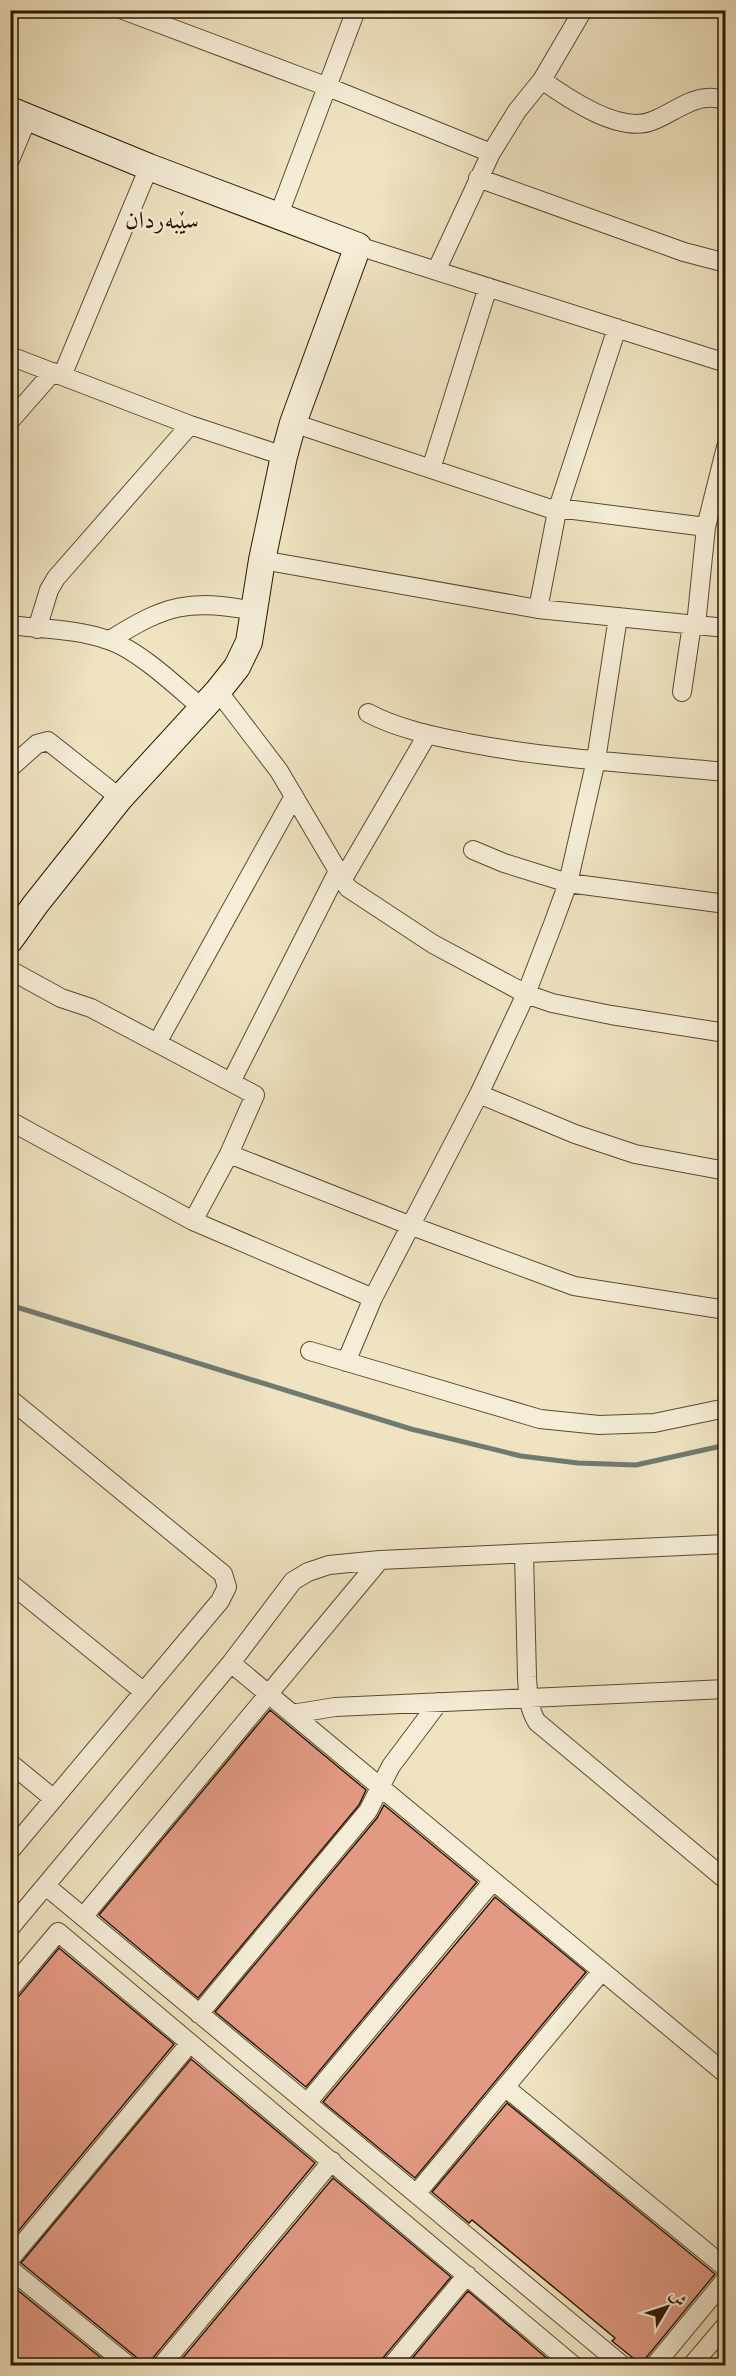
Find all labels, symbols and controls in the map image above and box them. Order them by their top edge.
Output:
district label: سێبەردان [125,205,199,239]
north arrow [637,2277,697,2337]
text: ش [664,2286,691,2312]

